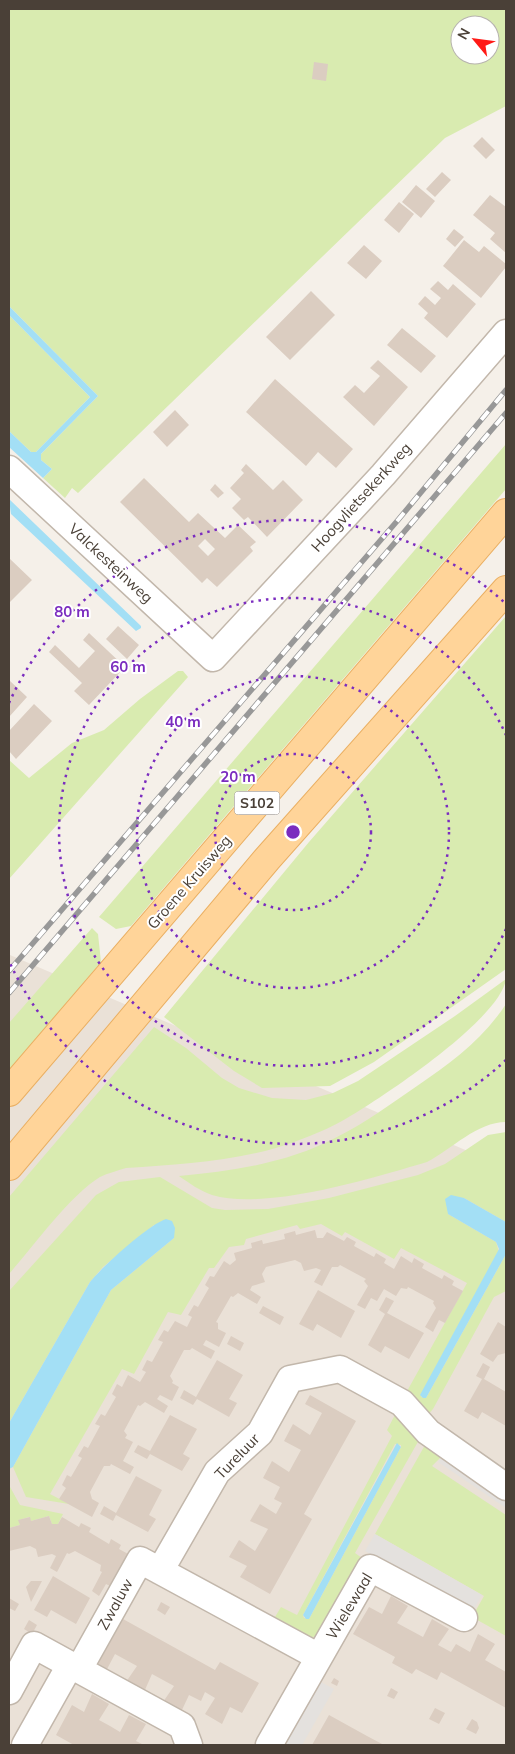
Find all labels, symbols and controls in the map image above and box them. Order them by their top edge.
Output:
north arrow [450,15,500,65]
text: N [453,25,474,43]
street label: Hoogvlietsekerkweg [307,438,415,556]
street label: Valckesteinweg [65,519,157,607]
text: 80 m [54,602,90,621]
text: 60 m [110,657,146,676]
text: 40 m [165,712,201,731]
text: 20 m [220,767,256,786]
road number: S102 [234,791,280,814]
centre of rings [284,823,302,841]
street label: Groene Kruisweg [143,831,235,933]
street label: Tureluur [211,1429,264,1483]
street label: Wielewaal [322,1569,376,1643]
street label: Zwaluw [93,1575,137,1633]

